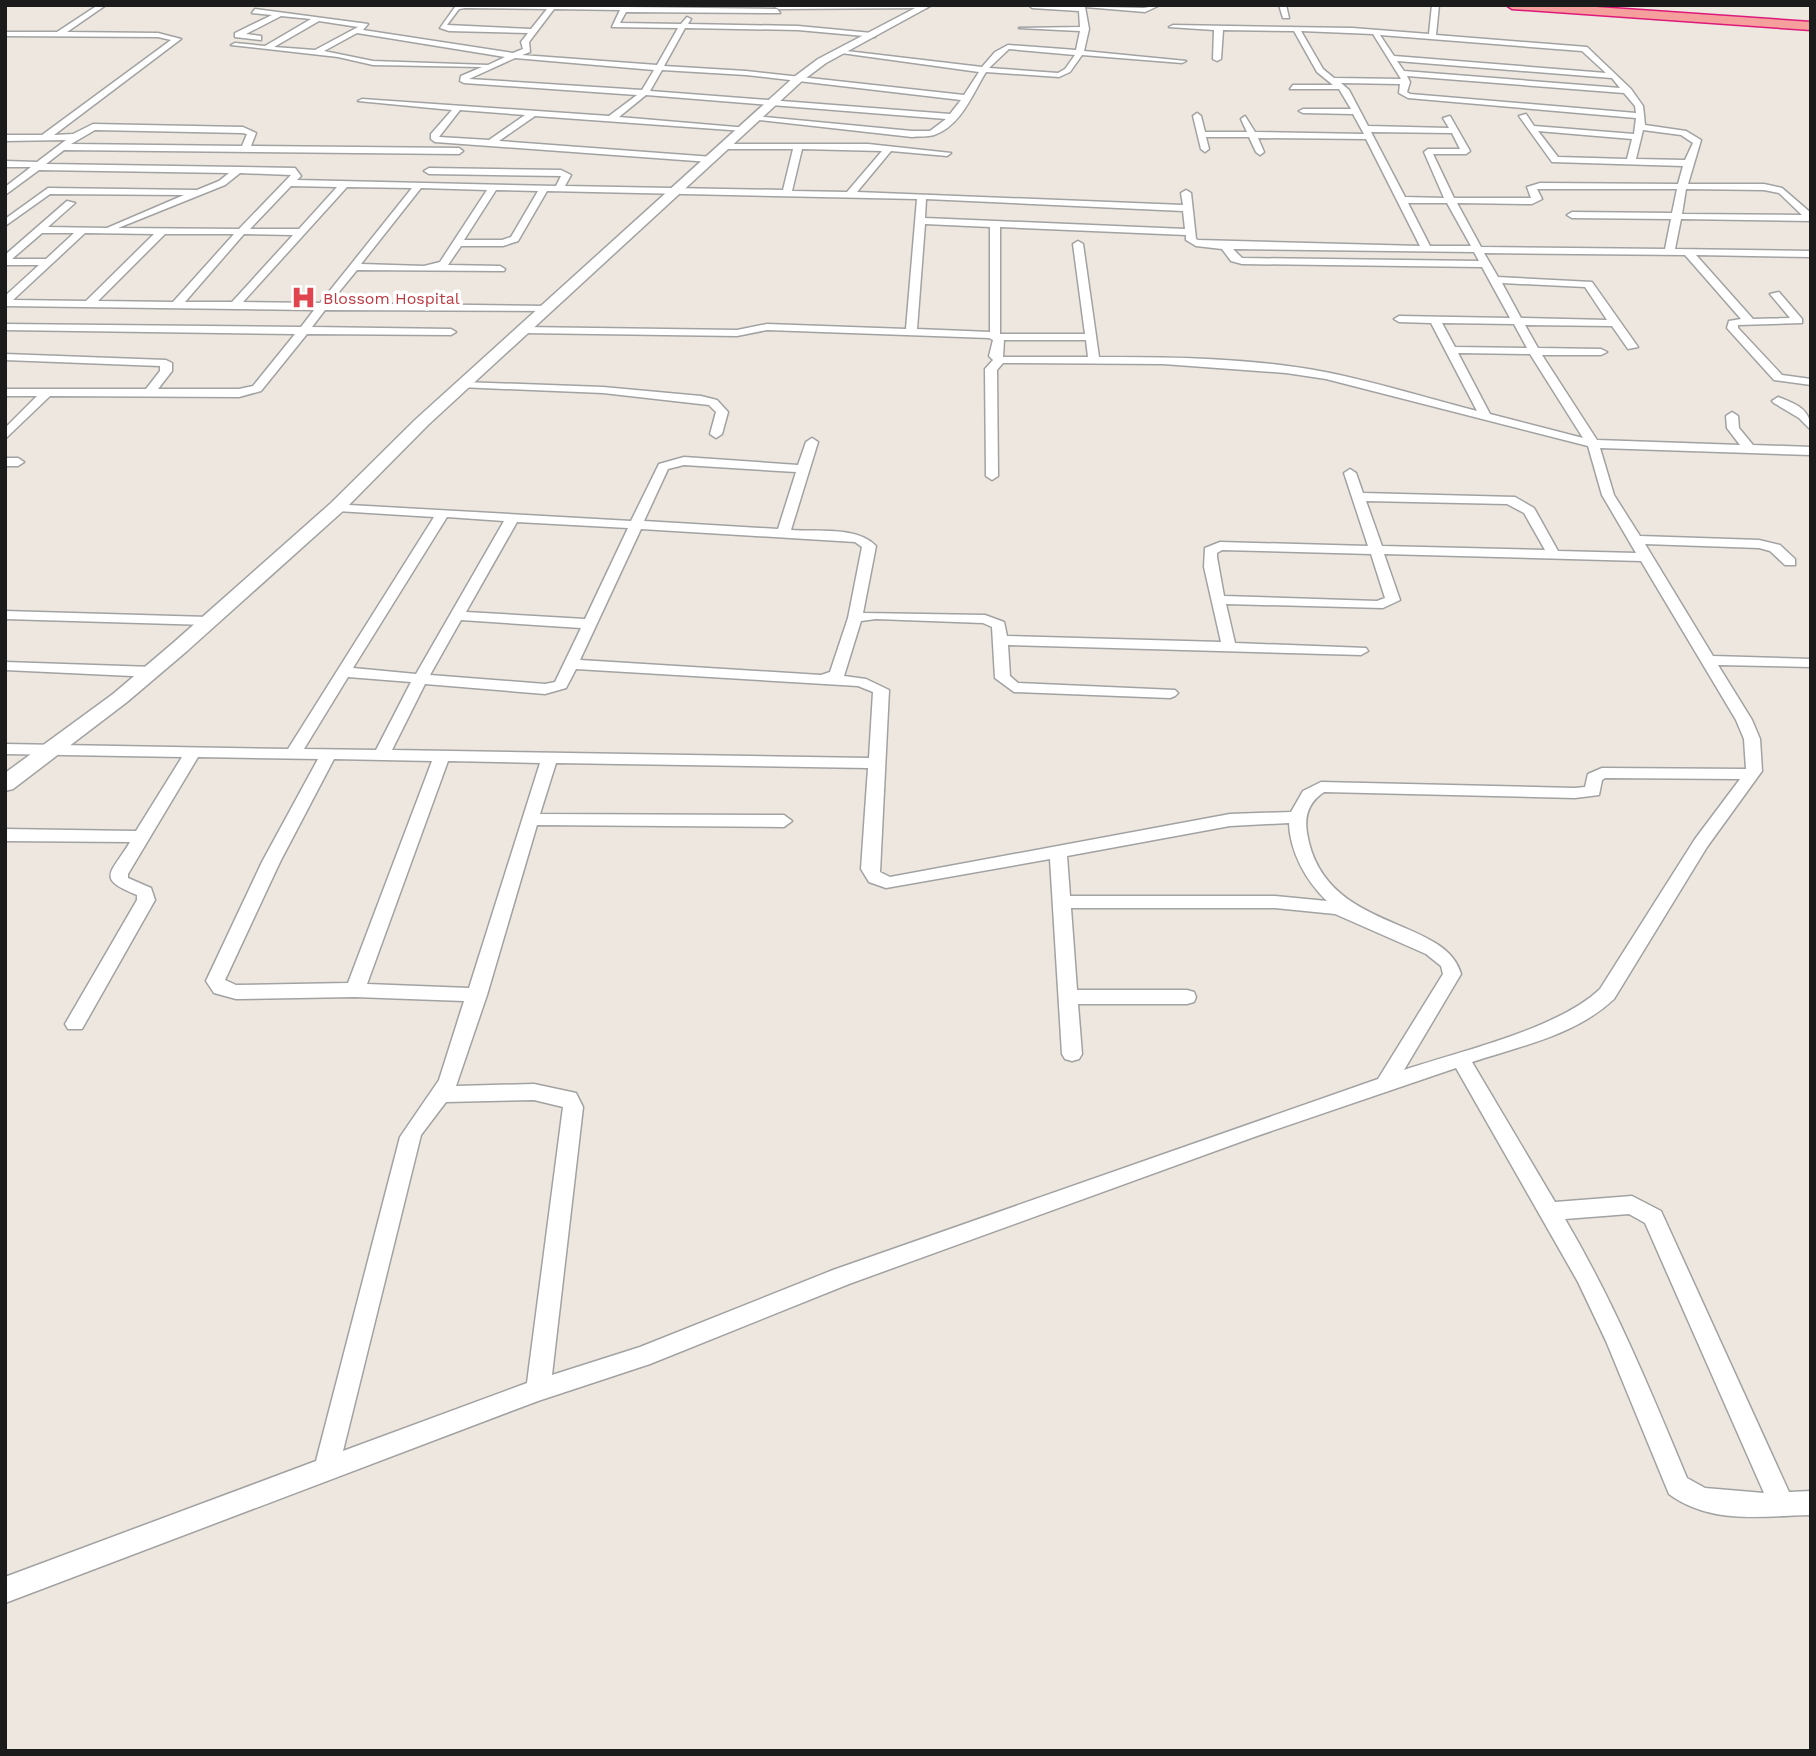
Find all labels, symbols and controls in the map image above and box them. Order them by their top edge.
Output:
hospital icon: Blossom Hospital [289,284,317,312]
place label: Blossom Hospital [323,289,460,308]

